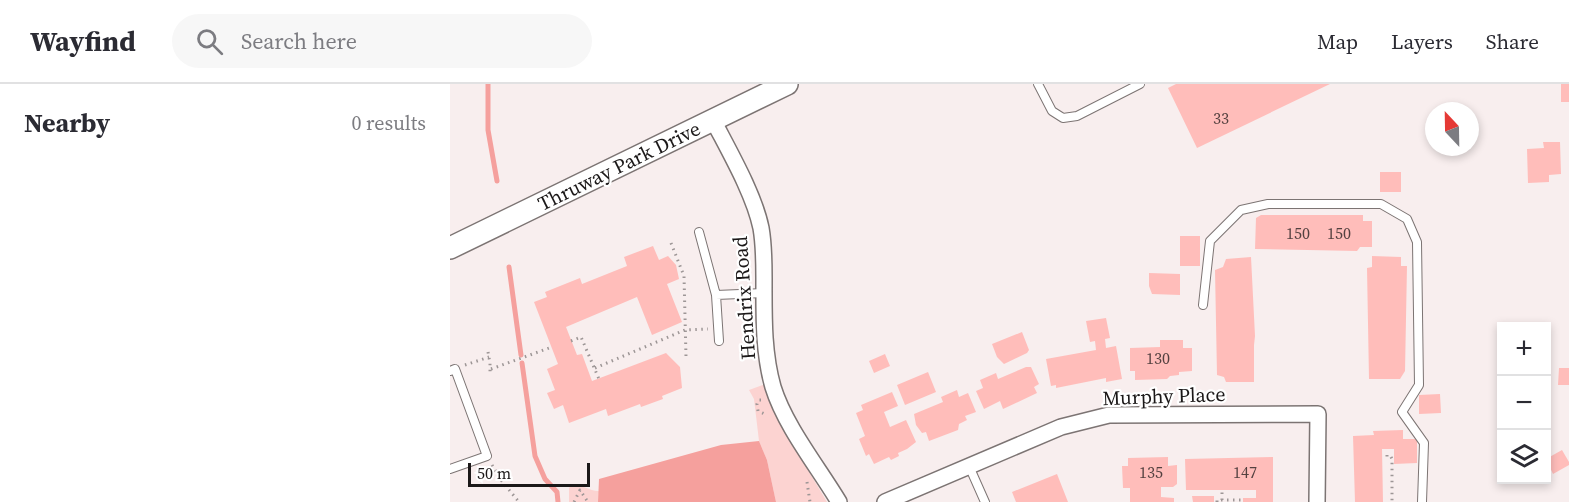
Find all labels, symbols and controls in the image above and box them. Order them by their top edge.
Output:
search box [172,14,592,68]
text: Wayfind [30,22,136,60]
icon: search [193,25,226,58]
text: Search here [241,26,357,56]
text: Map [1317,27,1358,56]
text: Layers [1391,27,1453,56]
text: Share [1486,27,1539,56]
north arrow [1425,102,1479,156]
text: Nearby [24,105,110,141]
house number: 33 [1213,107,1229,129]
text: 0 results [351,109,426,137]
street label: Thruway Park Drive [533,114,705,218]
house number: 150 [1286,222,1310,244]
house number: 150 [1327,222,1351,244]
street label: Hendrix Road [726,235,762,361]
map controls [1497,322,1551,484]
button: + [1497,322,1551,376]
house number: 130 [1146,347,1170,369]
button: − [1497,376,1551,430]
street label: Murphy Place [1102,380,1226,412]
button: layers [1497,430,1551,484]
scale bar [468,460,590,488]
house number: 135 [1139,461,1163,483]
house number: 147 [1233,461,1257,483]
text: 50 m [477,462,511,484]

